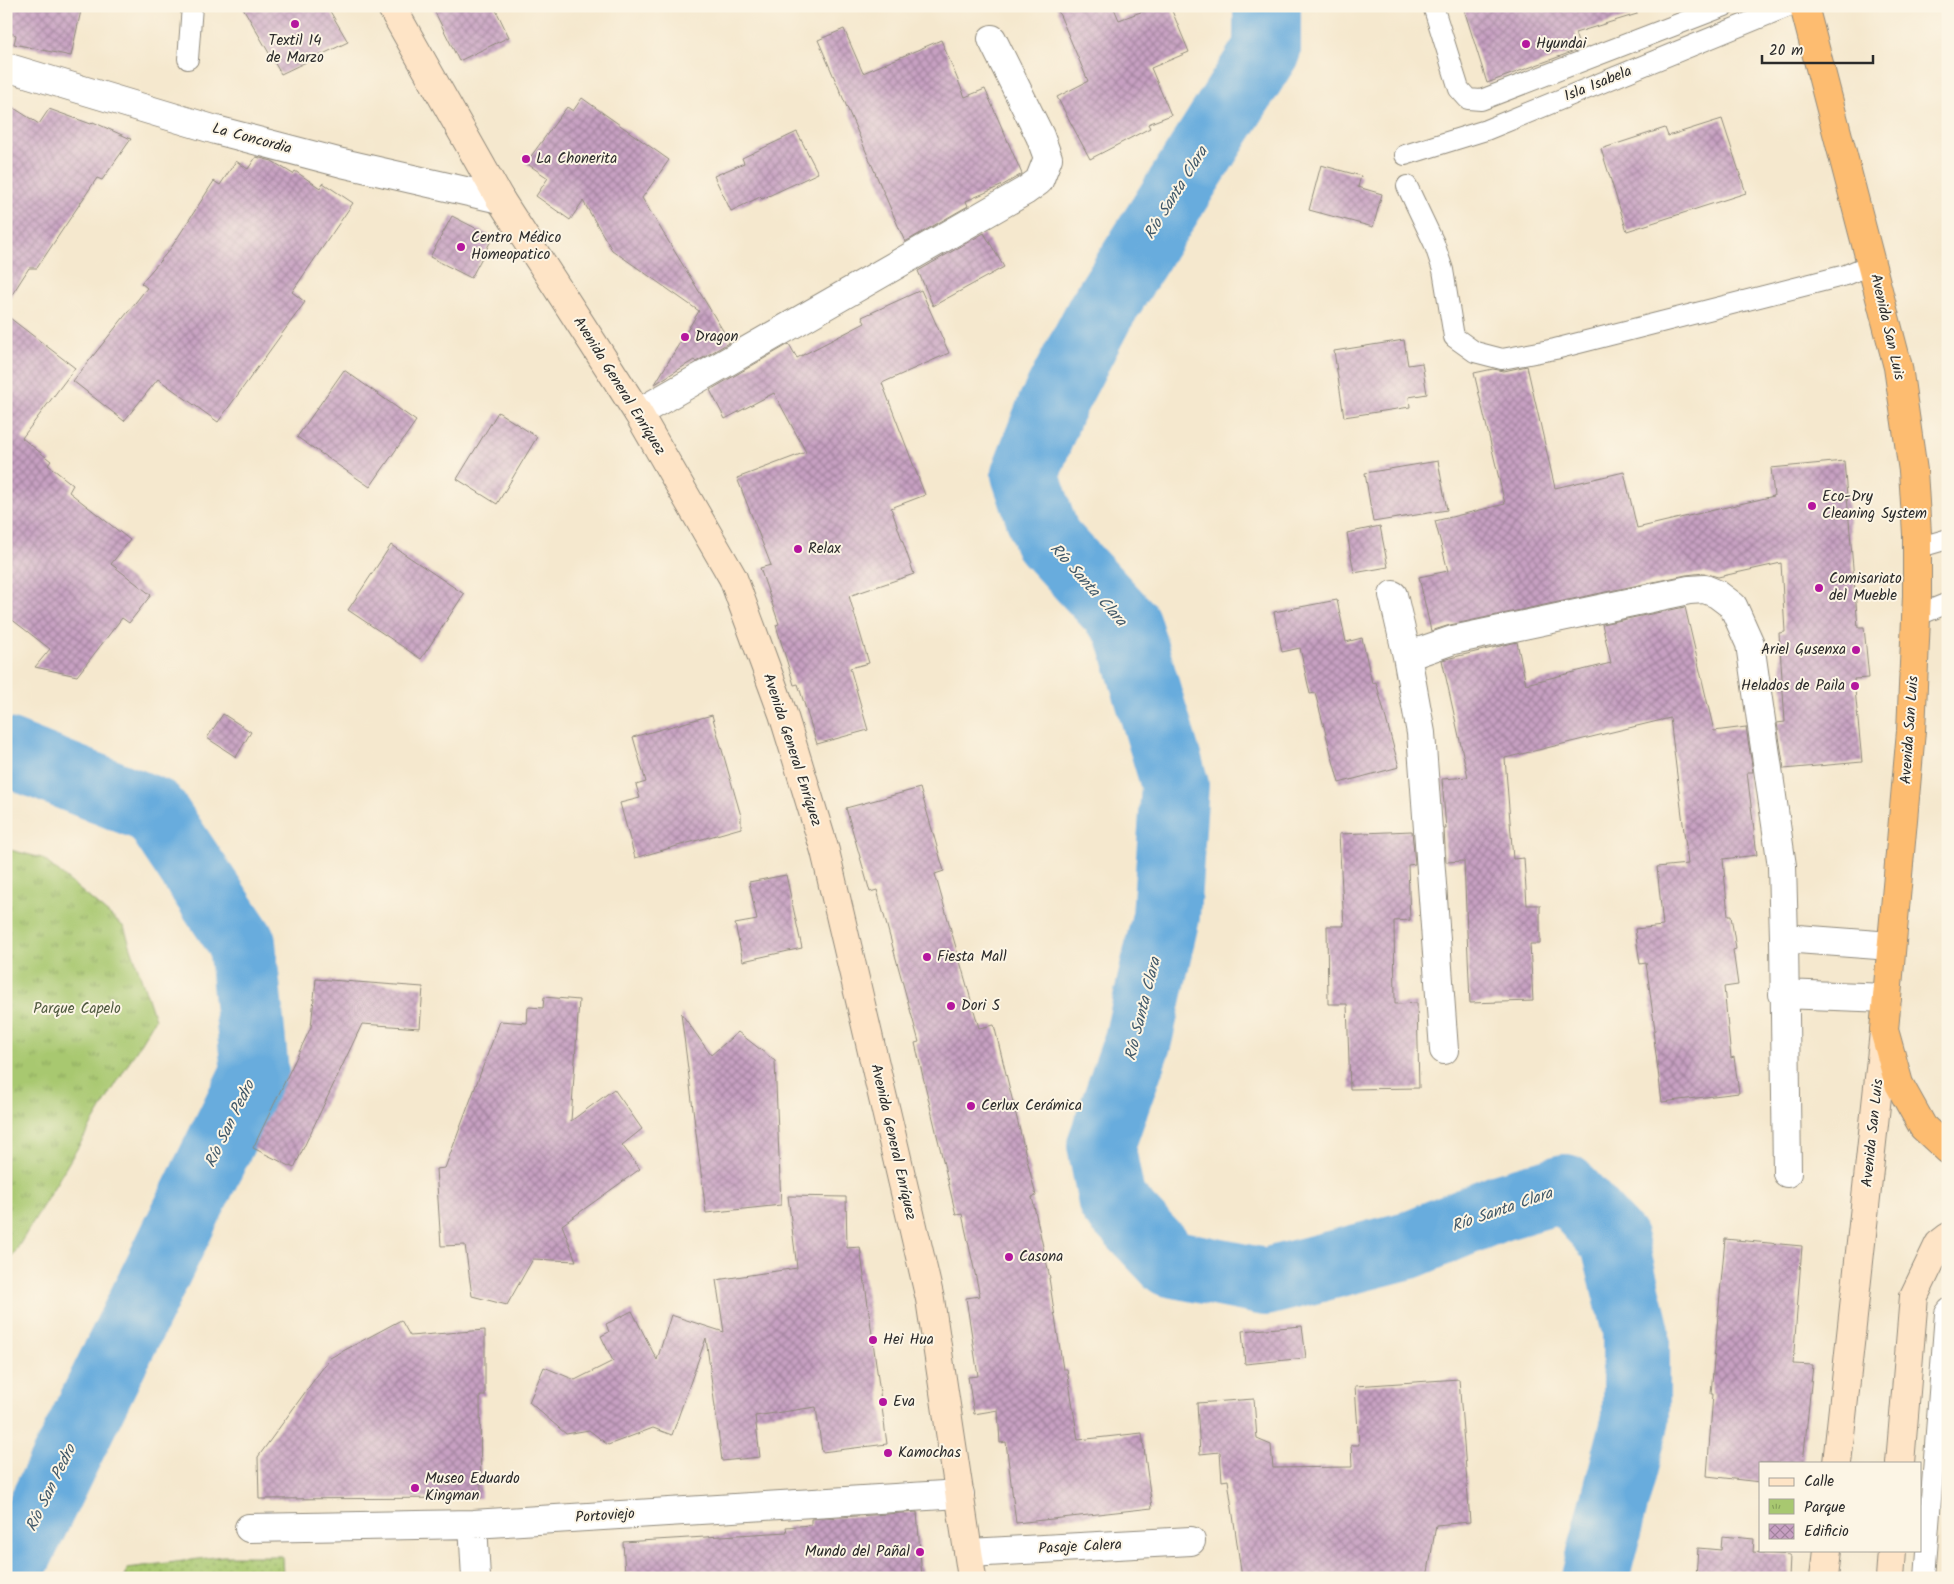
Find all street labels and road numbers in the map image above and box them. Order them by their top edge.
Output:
street label: Isla Isabela [1561,60,1635,108]
street label: La Concordia [210,117,294,161]
street label: Avenida San Luis [1863,271,1911,383]
street label: Avenida General Enríquez [567,312,672,460]
street label: Avenida General Enríquez [756,670,828,830]
street label: Avenida San Luis [1894,674,1926,785]
street label: Avenida General Enríquez [863,1062,923,1223]
street label: Avenida San Luis [1855,1077,1891,1188]
street label: Portoviejo [574,1502,636,1530]
street label: Pasaje Calera [1038,1533,1122,1561]

